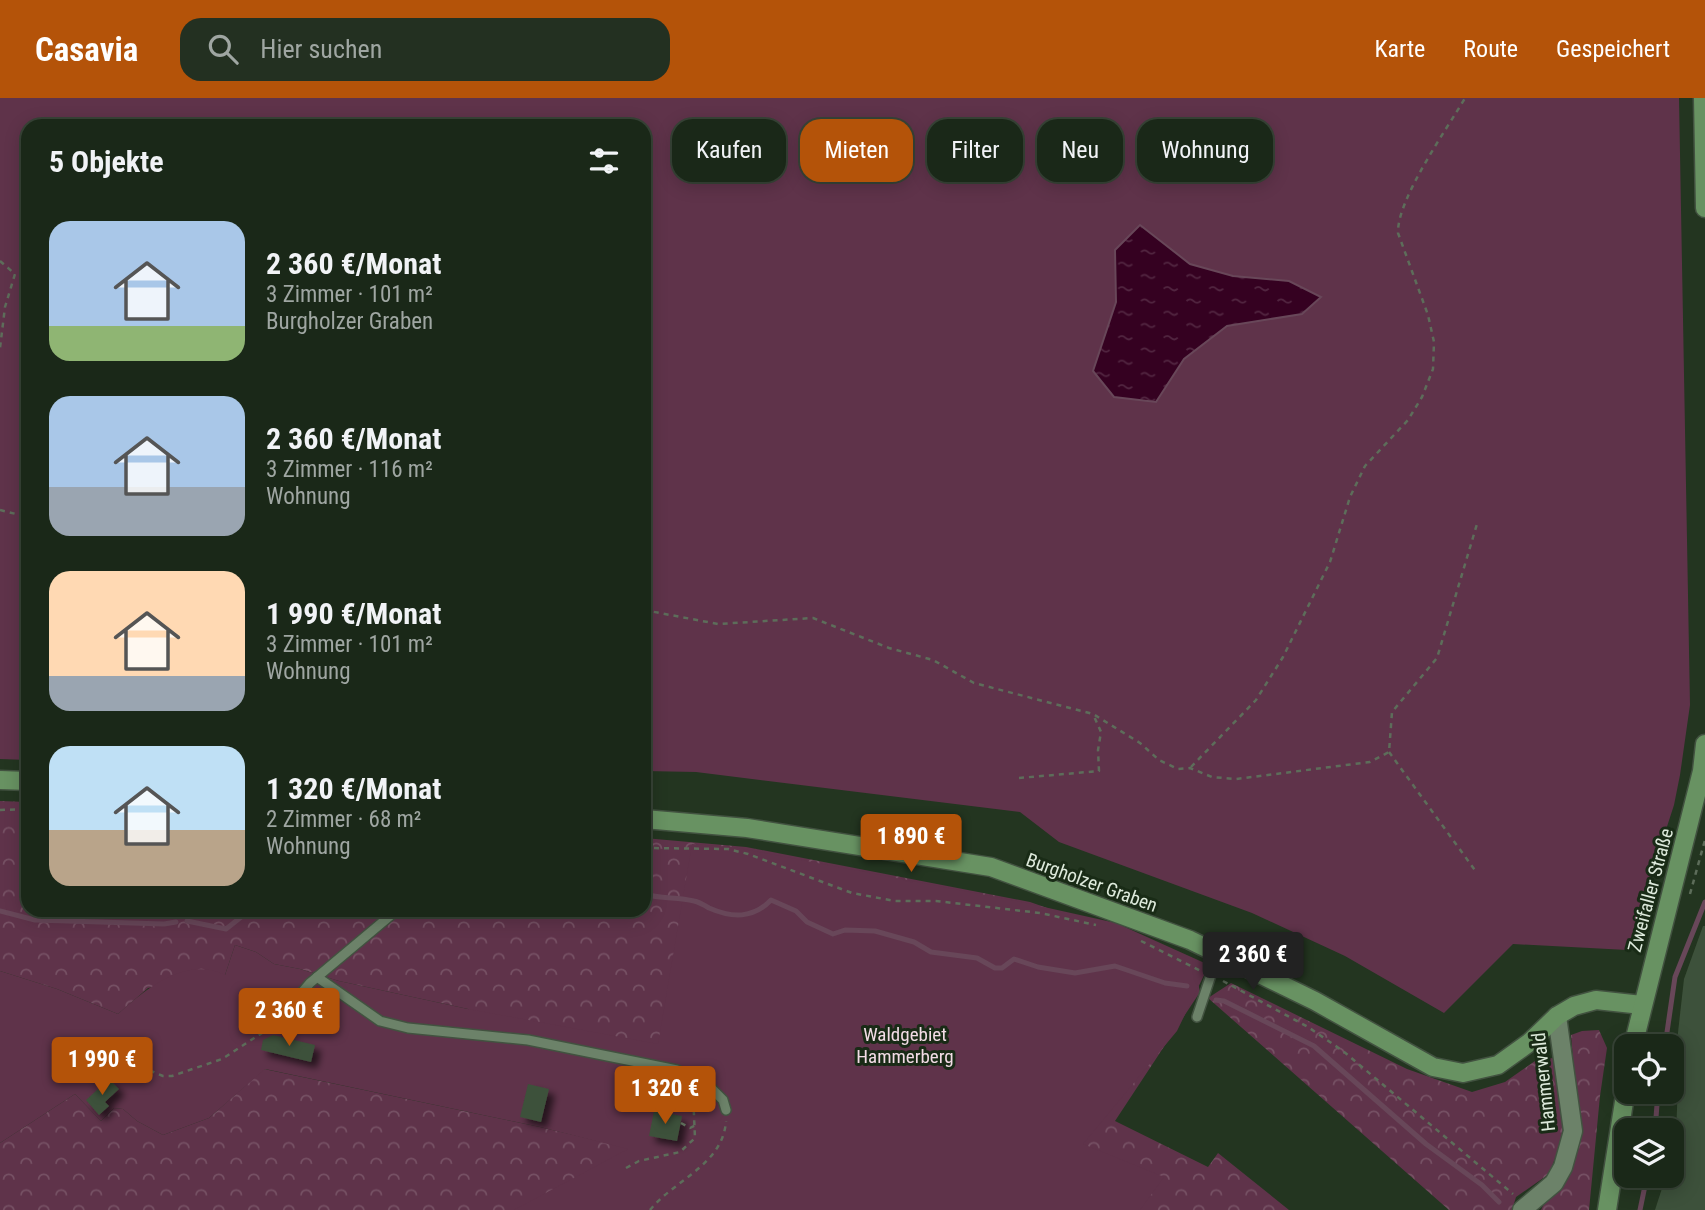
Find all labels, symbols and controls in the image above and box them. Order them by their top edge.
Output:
search box [180,18,670,81]
text: Casavia [35,30,138,69]
icon: search [204,30,242,68]
text: Hier suchen [260,34,382,64]
text: Karte [1375,35,1425,63]
text: Route [1463,35,1518,63]
text: Gespeichert [1556,35,1670,63]
chip: Kaufen [672,119,786,182]
chip: Mieten [800,119,913,182]
chip: Filter [927,119,1023,182]
chip: Neu [1037,119,1123,182]
chip: Wohnung [1137,119,1273,182]
icon: filters [585,142,623,180]
text: 5 Objekte [49,144,164,179]
text: 2 360 €/Monat [266,246,441,281]
icon: home [105,249,189,333]
text: 3 Zimmer · 101 m² [266,281,433,308]
text: Burgholzer Graben [266,308,433,335]
text: 2 360 €/Monat [266,421,441,456]
icon: home [105,424,189,508]
text: 3 Zimmer · 116 m² [266,456,433,483]
text: Wohnung [266,483,351,510]
text: 1 990 €/Monat [266,596,441,631]
icon: home [105,599,189,683]
text: 3 Zimmer · 101 m² [266,631,433,658]
text: Wohnung [266,658,351,685]
text: 1 320 €/Monat [266,771,441,806]
icon: home [105,774,189,858]
text: 2 Zimmer · 68 m² [266,806,421,833]
pin: 1 890 € [846,814,976,874]
text: 1 890 € [877,823,945,850]
street label: Zweifaller Straße [1623,826,1678,954]
text: Wohnung [266,833,351,860]
street label: Burgholzer Graben [1023,848,1161,917]
pin: 2 360 € [1188,932,1318,992]
text: 2 360 € [1219,941,1287,968]
pin: 2 360 € [224,988,354,1048]
text: 2 360 € [255,997,323,1024]
park label: Waldgebiet Hammerberg [856,1023,954,1068]
street label: Hammerwald [1527,1031,1560,1133]
map controls [1614,1034,1684,1188]
button: locate [1614,1034,1684,1104]
pin: 1 990 € [37,1038,167,1097]
text: 1 990 € [68,1046,136,1073]
pin: 1 320 € [600,1066,730,1126]
text: 1 320 € [631,1075,699,1102]
button: layers [1614,1118,1684,1188]

